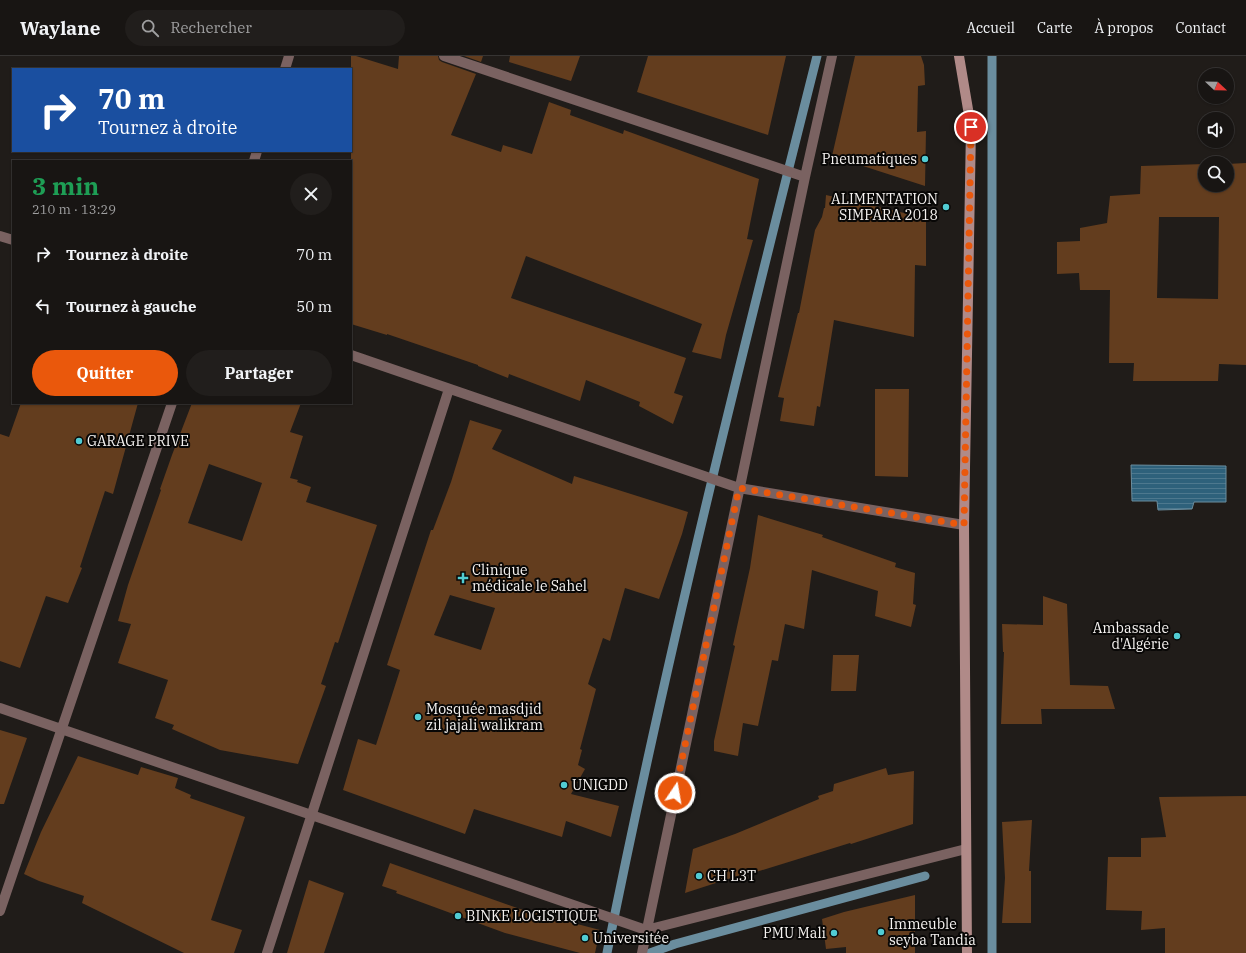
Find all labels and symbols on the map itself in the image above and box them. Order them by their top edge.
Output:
north arrow [1198,68,1234,104]
pin [954,110,988,144]
place label: Pneumatiques [822,150,917,168]
marker: Pneumatiques [920,154,930,164]
place label: ALIMENTATION SIMPARA 2018 [831,190,938,224]
marker: ALIMENTATION SIMPARA 2018 [941,202,951,212]
place label: GARAGE PRIVE [87,432,189,450]
marker: GARAGE PRIVE [74,436,84,446]
place label: Clinique médicale le Sahel [472,561,587,595]
marker: Clinique médicale le Sahel [457,572,469,584]
place label: Ambassade d'Algérie [1093,619,1169,653]
marker: Ambassade d'Algérie [1172,631,1182,641]
place label: Mosquée masdjid zil jajali walikram [426,700,543,734]
marker: Mosquée masdjid zil jajali walikram [413,712,423,722]
position arrow [654,772,696,814]
place label: UNIGDD [572,776,628,794]
marker: UNIGDD [559,780,569,790]
place label: CH L3T [707,867,756,885]
marker: CH L3T [694,871,704,881]
place label: BINKE LOGISTIQUE [466,907,598,925]
marker: BINKE LOGISTIQUE [453,911,463,921]
place label: Immeuble seyba Tandia [889,915,976,949]
place label: PMU Mali [763,924,826,942]
marker: Immeuble seyba Tandia [876,927,886,937]
marker: PMU Mali [829,928,839,938]
place label: Universitée [593,929,669,947]
marker: Universitée [580,933,590,943]

